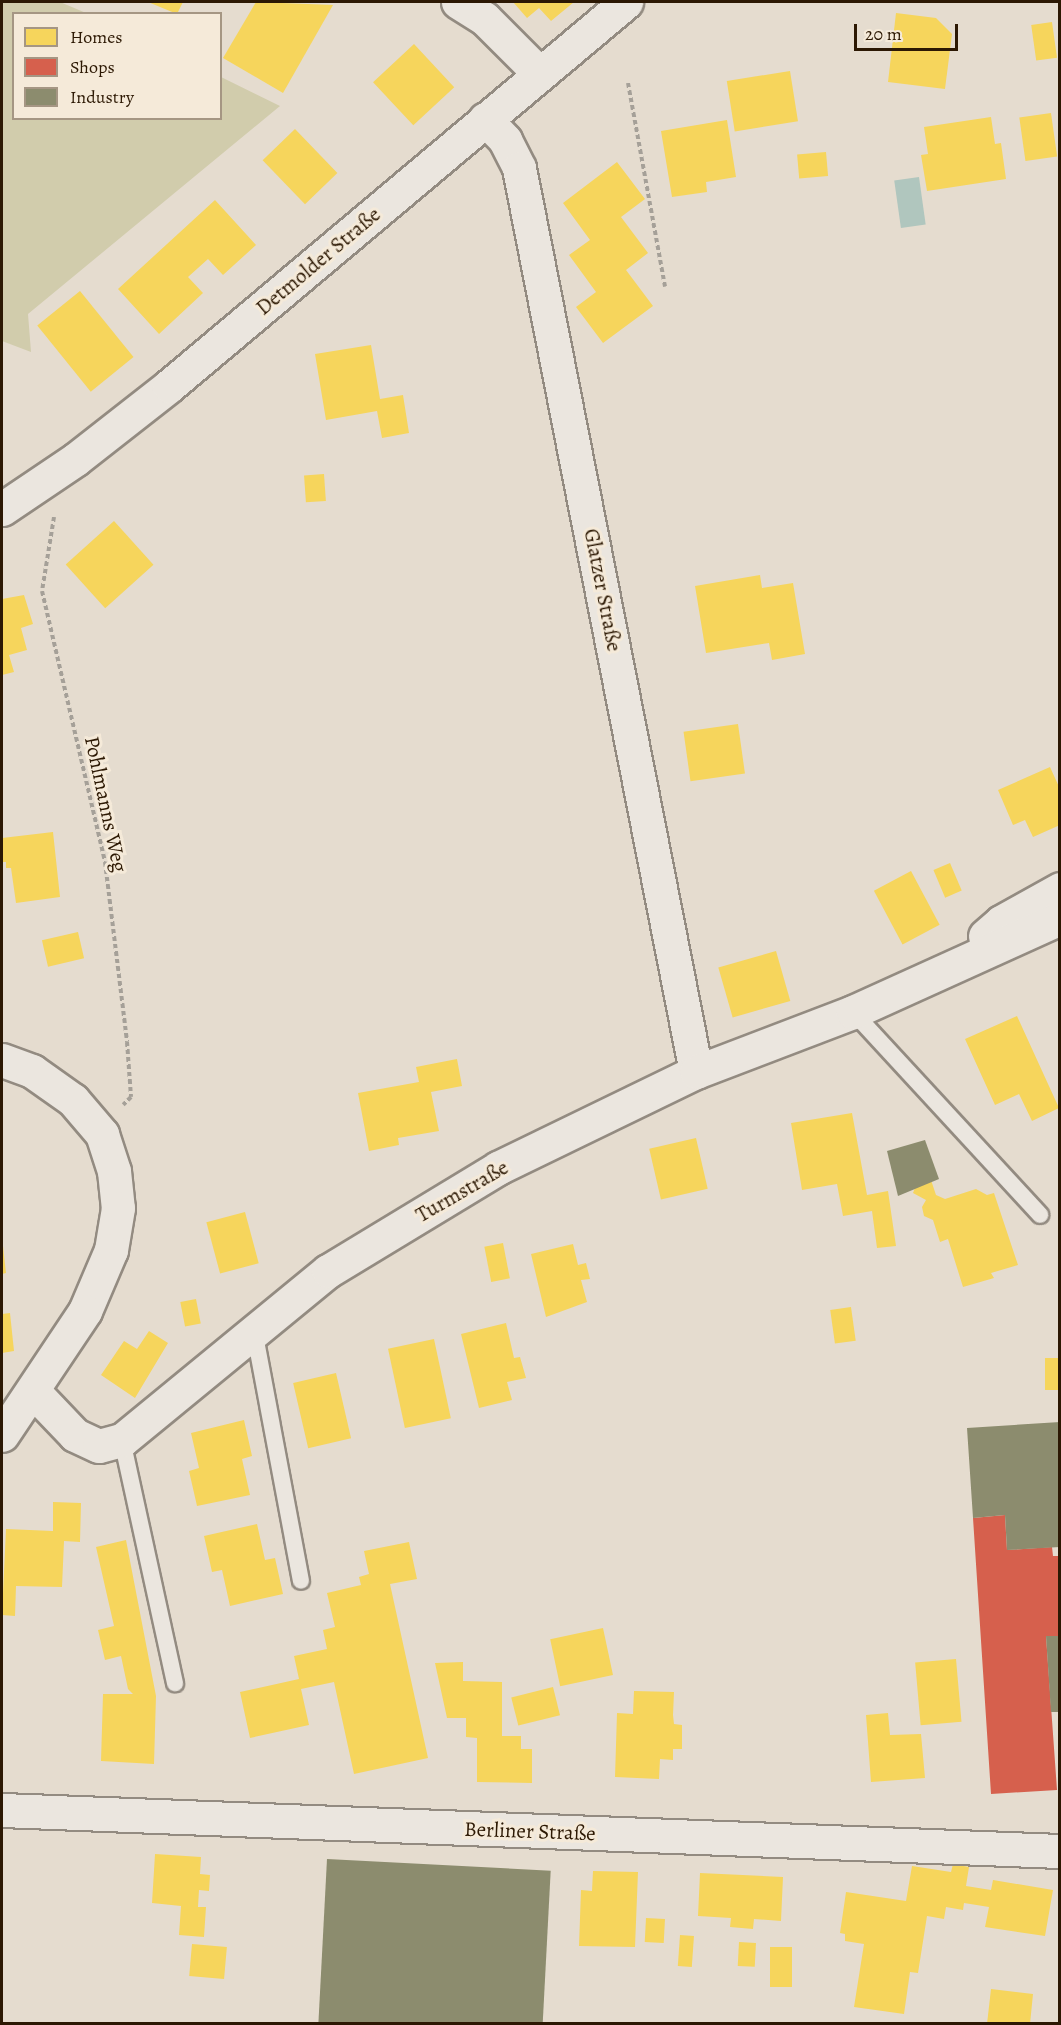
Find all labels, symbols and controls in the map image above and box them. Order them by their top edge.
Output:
legend [12,12,222,120]
scale bar [857,12,960,50]
text: 20 m [865,22,902,46]
text: Homes [70,25,122,49]
text: Shops [70,55,115,79]
text: Industry [70,85,134,109]
street label: Detmolder Straße [251,202,385,320]
street label: Glatzer Straße [579,527,627,653]
street label: Pohlmanns Weg [79,734,133,874]
street label: Turmstraße [411,1154,513,1228]
street label: Berliner Straße [464,1816,596,1846]

